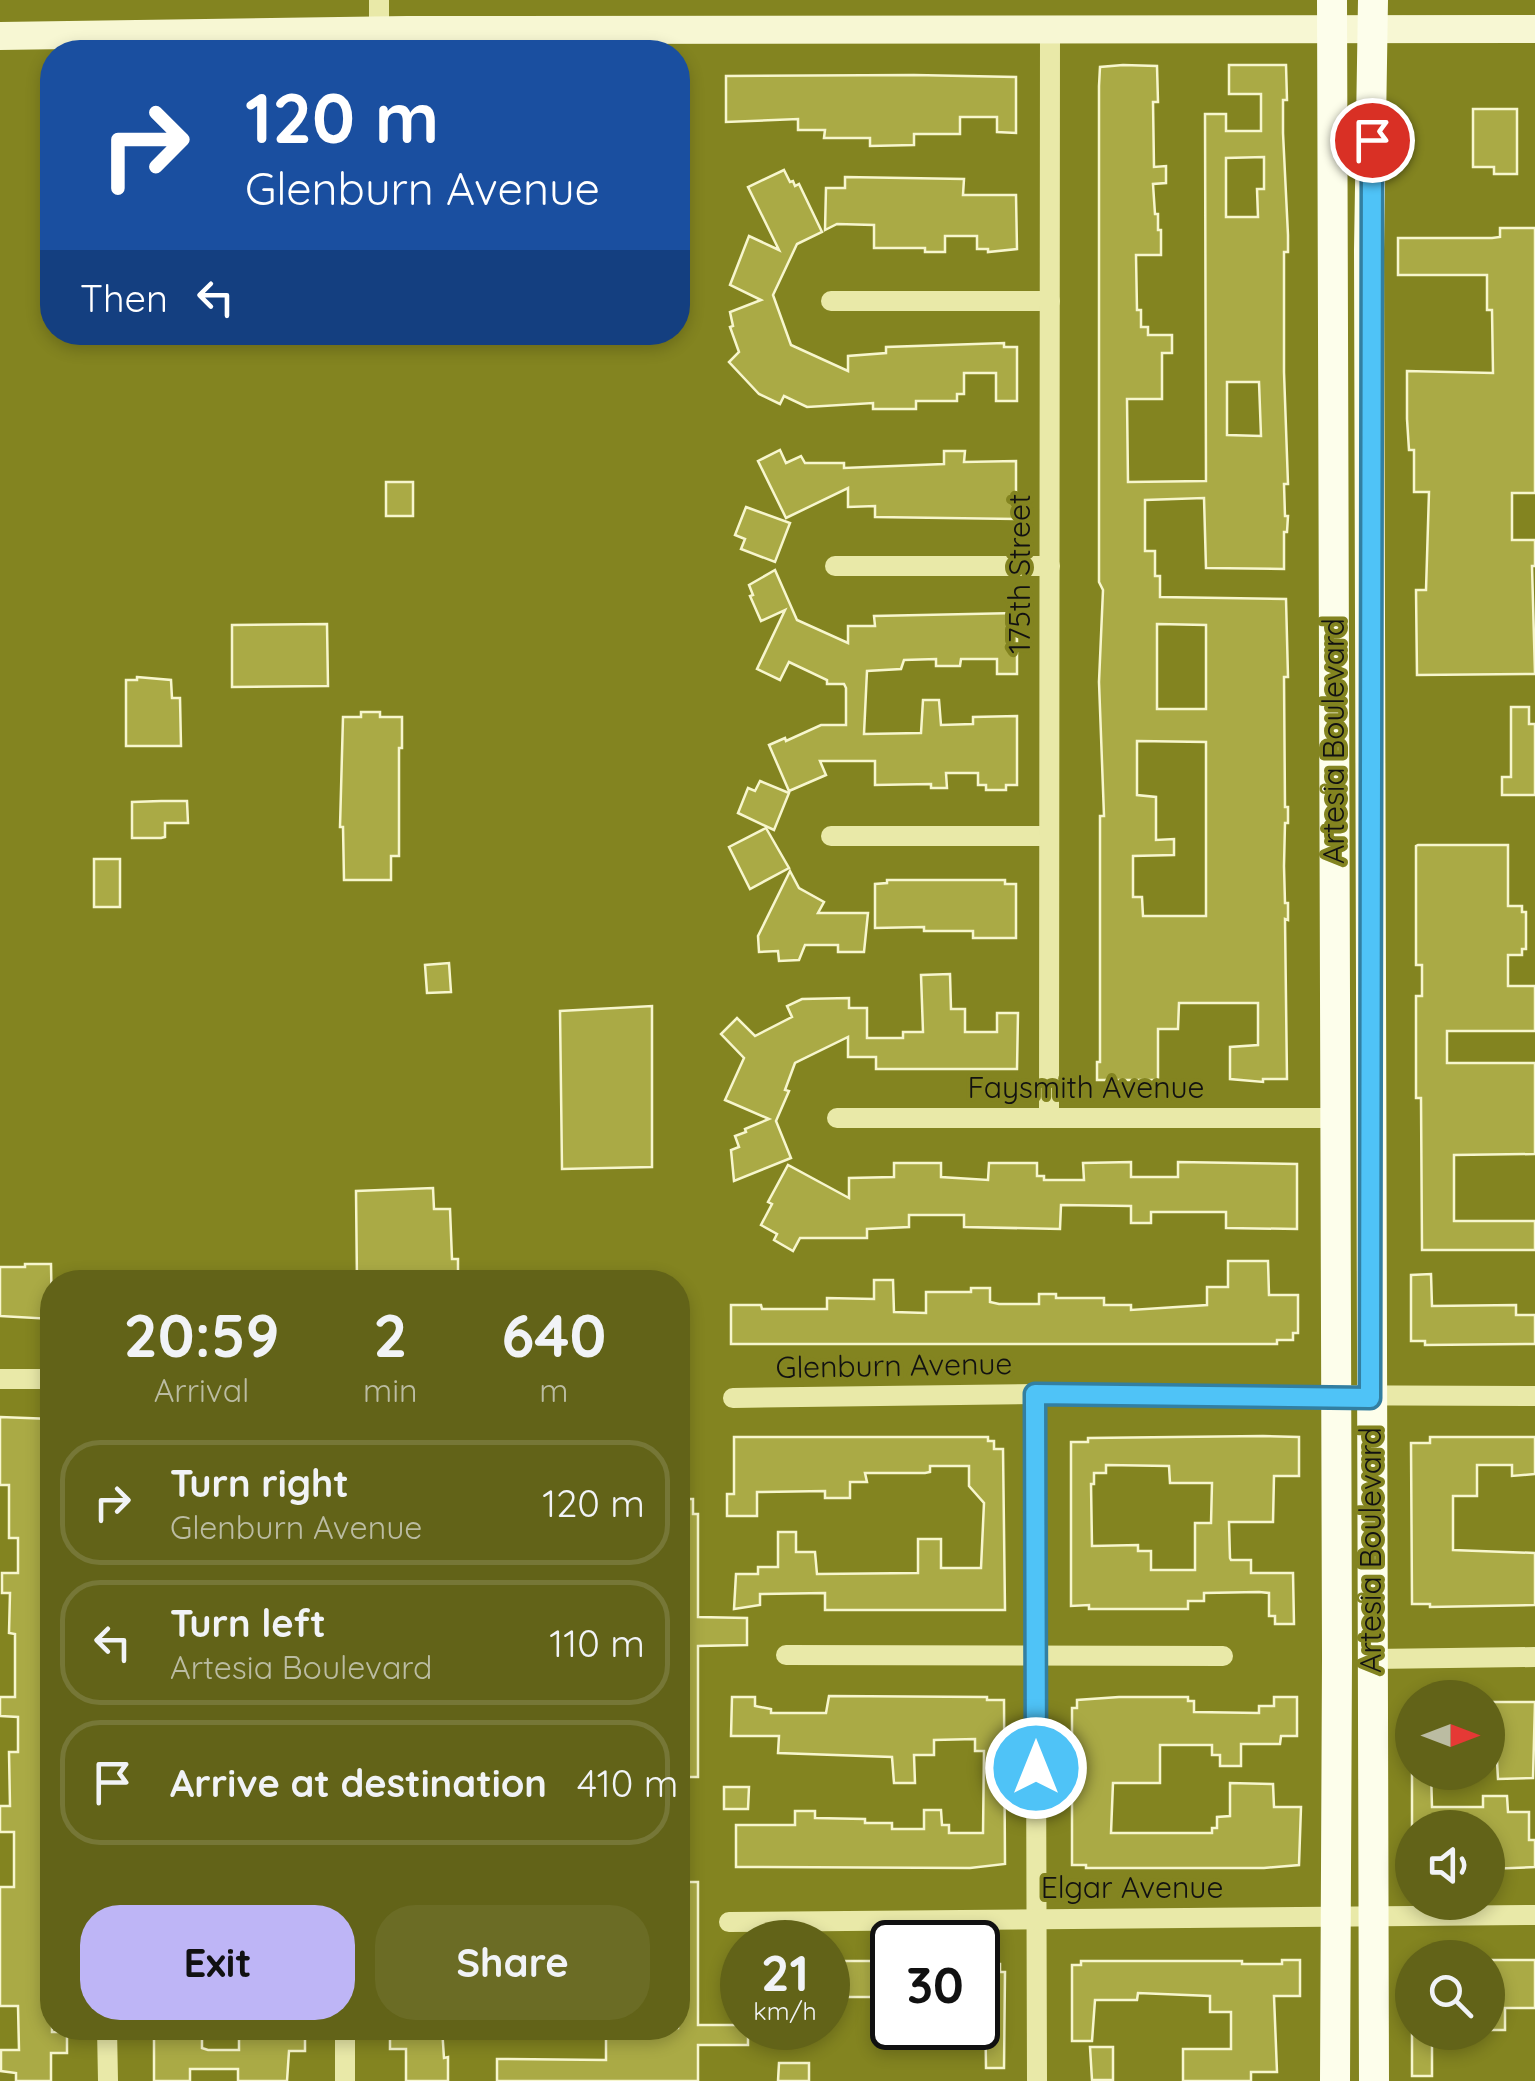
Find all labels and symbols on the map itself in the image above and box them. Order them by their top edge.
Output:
pin [1330,98,1415,183]
street label: 175th Street [1000,494,1038,654]
street label: Artesia Boulevard [1314,618,1352,864]
street label: Faysmith Avenue [967,1068,1205,1106]
street label: Glenburn Avenue [775,1344,1013,1386]
street label: Artesia Boulevard [1351,1427,1389,1673]
north arrow [1395,1680,1505,1790]
position arrow [984,1716,1088,1820]
street label: Elgar Avenue [1041,1868,1223,1906]
speed limit sign: 30 [870,1920,1000,2050]

